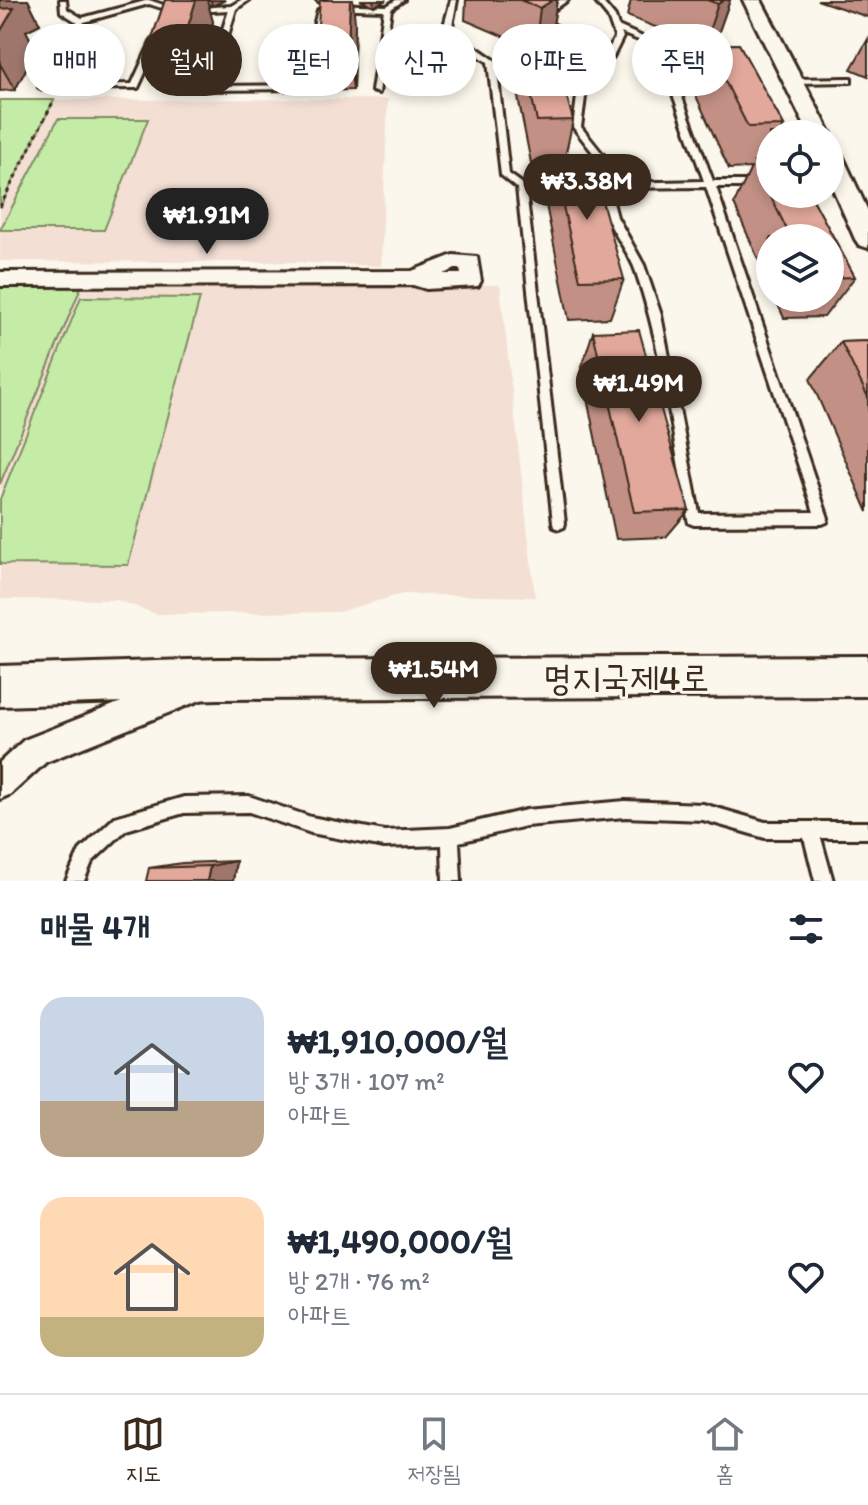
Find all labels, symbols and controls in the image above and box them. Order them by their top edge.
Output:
chip: 매매 [24,24,125,96]
chip: 월세 [141,24,242,96]
chip: 필터 [258,24,359,96]
chip: 신규 [375,24,476,96]
chip: 아파트 [492,24,616,96]
chip: 주택 [632,24,733,96]
map controls [756,120,844,312]
button: locate [756,120,844,208]
pin: ₩3.38M [522,154,652,222]
text: ₩3.38M [541,164,633,196]
pin: ₩1.91M [142,188,272,256]
text: ₩1.91M [164,198,250,230]
button: layers [756,224,844,312]
pin: ₩1.49M [574,356,704,424]
text: ₩1.49M [594,366,684,398]
pin: ₩1.54M [369,642,499,710]
text: ₩1.54M [389,652,479,684]
street label: 명지국제4로 [543,656,709,699]
text: 매물 4개 [40,907,150,948]
icon: filters [784,907,828,951]
text: ₩1,910,000/월 [288,1021,508,1062]
icon: home [104,1029,200,1125]
icon: heart [784,1055,828,1099]
text: 방 3개 · 107 m² [288,1065,445,1097]
text: 아파트 [288,1099,351,1131]
text: ₩1,490,000/월 [288,1221,513,1262]
icon: home [104,1229,200,1325]
icon: heart [784,1255,828,1299]
text: 방 2개 · 76 m² [288,1265,430,1297]
text: 아파트 [288,1299,351,1331]
tab: 지도 [121,1412,165,1488]
tab: 저장됨 [407,1412,461,1488]
tab: 홈 [703,1412,747,1488]

